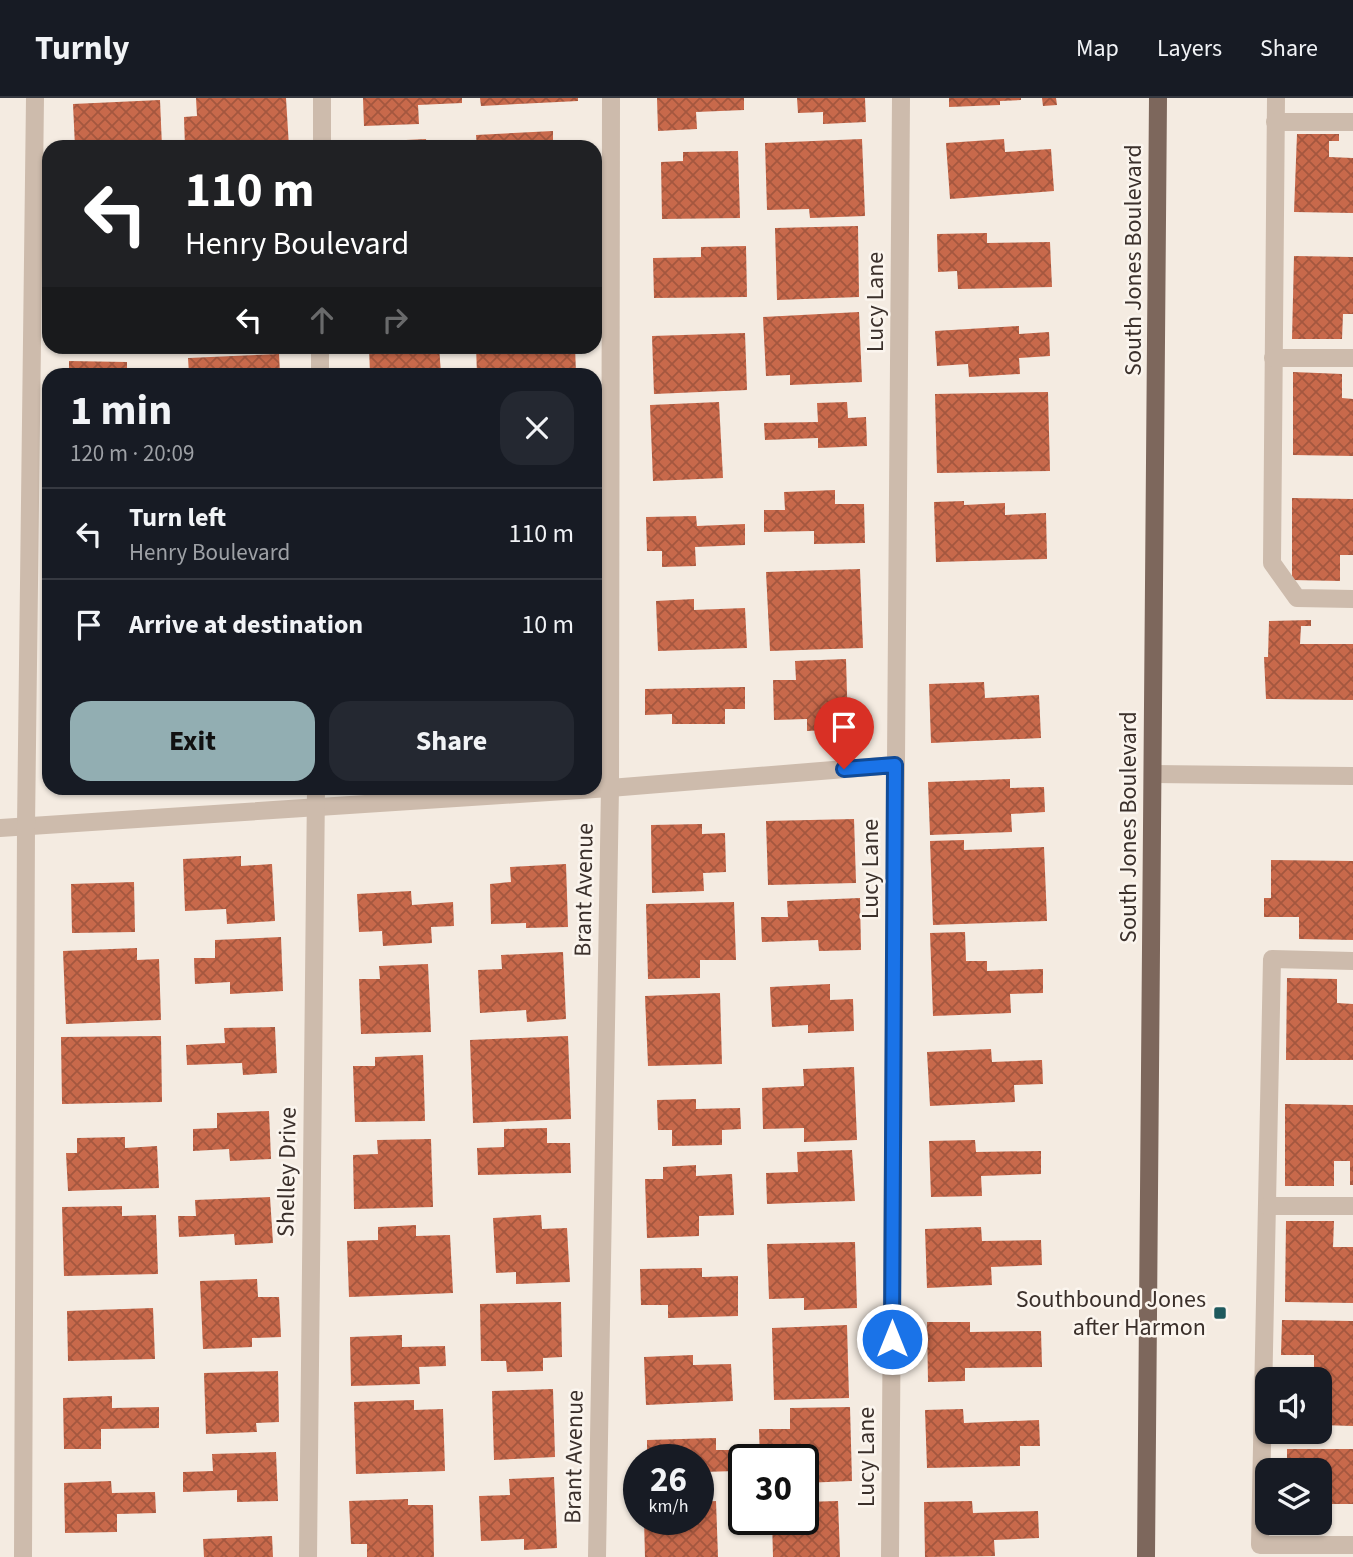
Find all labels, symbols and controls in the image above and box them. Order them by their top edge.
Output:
text: Turnly [35,25,129,72]
text: Map [1076,31,1119,66]
text: Layers [1157,31,1222,66]
text: Share [1260,31,1318,66]
street label: South Jones Boulevard [1116,144,1151,376]
text: 110 m [185,156,314,226]
icon: left [70,168,161,259]
text: Henry Boulevard [185,221,409,267]
street label: Lucy Lane [858,252,893,352]
icon: left [230,301,268,339]
icon: ahead [303,301,341,339]
icon: right [376,301,414,339]
text: 1 min [70,381,172,441]
button: close [500,391,574,465]
text: 120 m · 20:09 [70,437,194,470]
text: Turn left [129,499,226,536]
icon: left [70,515,108,553]
text: 110 m [508,515,574,552]
text: Henry Boulevard [129,536,290,569]
icon: arrive [70,606,108,644]
text: Arrive at destination [129,606,363,643]
text: 10 m [521,606,574,643]
pin [814,697,874,769]
button: Exit [70,701,315,781]
button: Share [329,701,574,781]
icon: arrive [825,708,863,746]
street label: South Jones Boulevard [1111,711,1146,943]
street label: Lucy Lane [853,819,888,919]
street label: Brant Avenue [565,823,603,957]
street label: Shelley Drive [268,1107,306,1237]
place label: Southbound Jones after Harmon [1016,1282,1206,1345]
position arrow [855,1302,929,1376]
marker: Southbound Jones after Harmon [1212,1305,1228,1321]
map controls [1255,1367,1332,1535]
button: sound [1255,1367,1332,1444]
street label: Brant Avenue [555,1390,593,1524]
street label: Lucy Lane [849,1407,884,1507]
speed limit sign: 30 [728,1444,819,1535]
text: 26 [650,1455,687,1505]
button: layers [1255,1458,1332,1535]
text: km/h [649,1494,688,1519]

